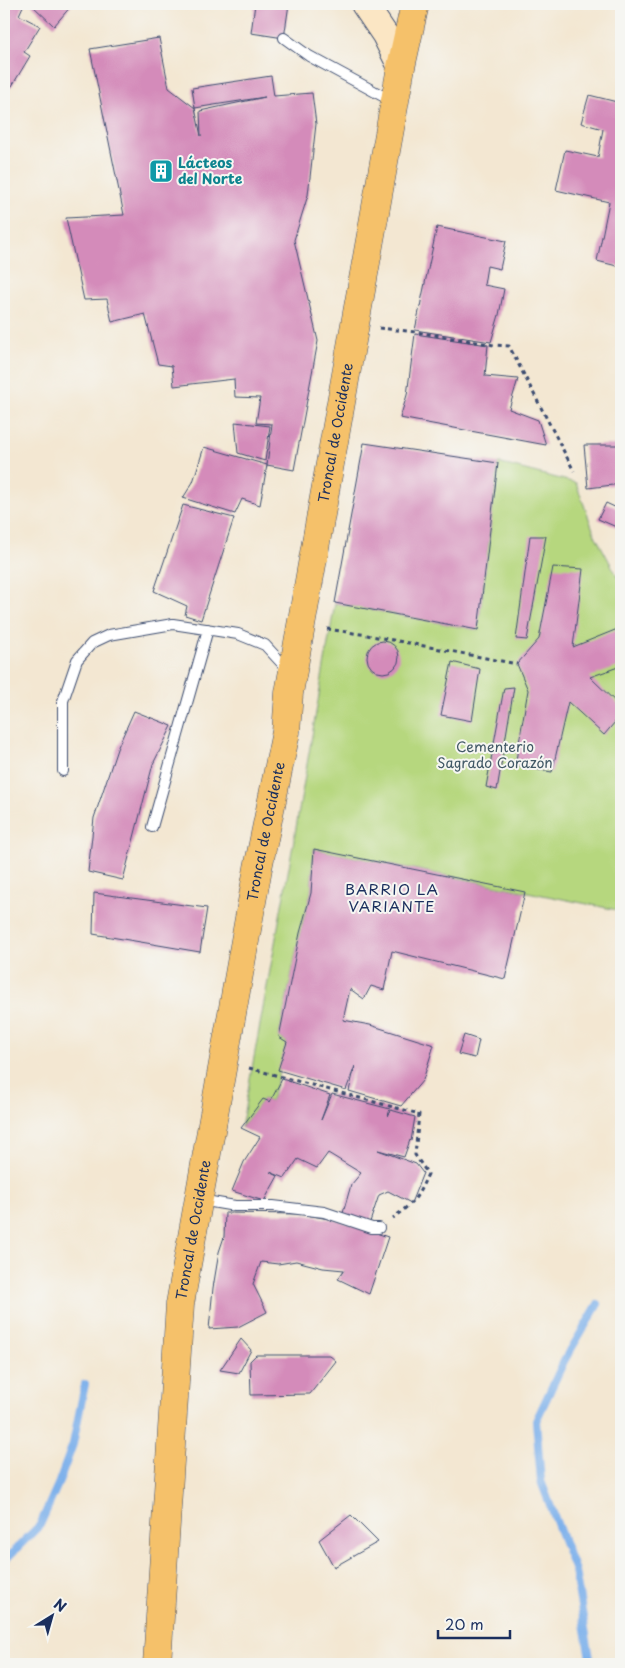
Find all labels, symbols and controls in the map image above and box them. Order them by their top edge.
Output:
place label: Lácteos del Norte [178,152,243,189]
building icon: Lácteos del Norte [148,158,174,184]
street label: Troncal de Occidente [312,361,358,504]
park label: Cementerio Sagrado Corazón [437,736,553,773]
street label: Troncal de Occidente [241,759,290,903]
district label: BARRIO LA VARIANTE [345,877,439,917]
street label: Troncal de Occidente [170,1158,216,1301]
north arrow [28,1590,78,1640]
text: N [49,1593,71,1617]
scale bar [438,1608,510,1640]
text: 20 m [445,1612,484,1635]

